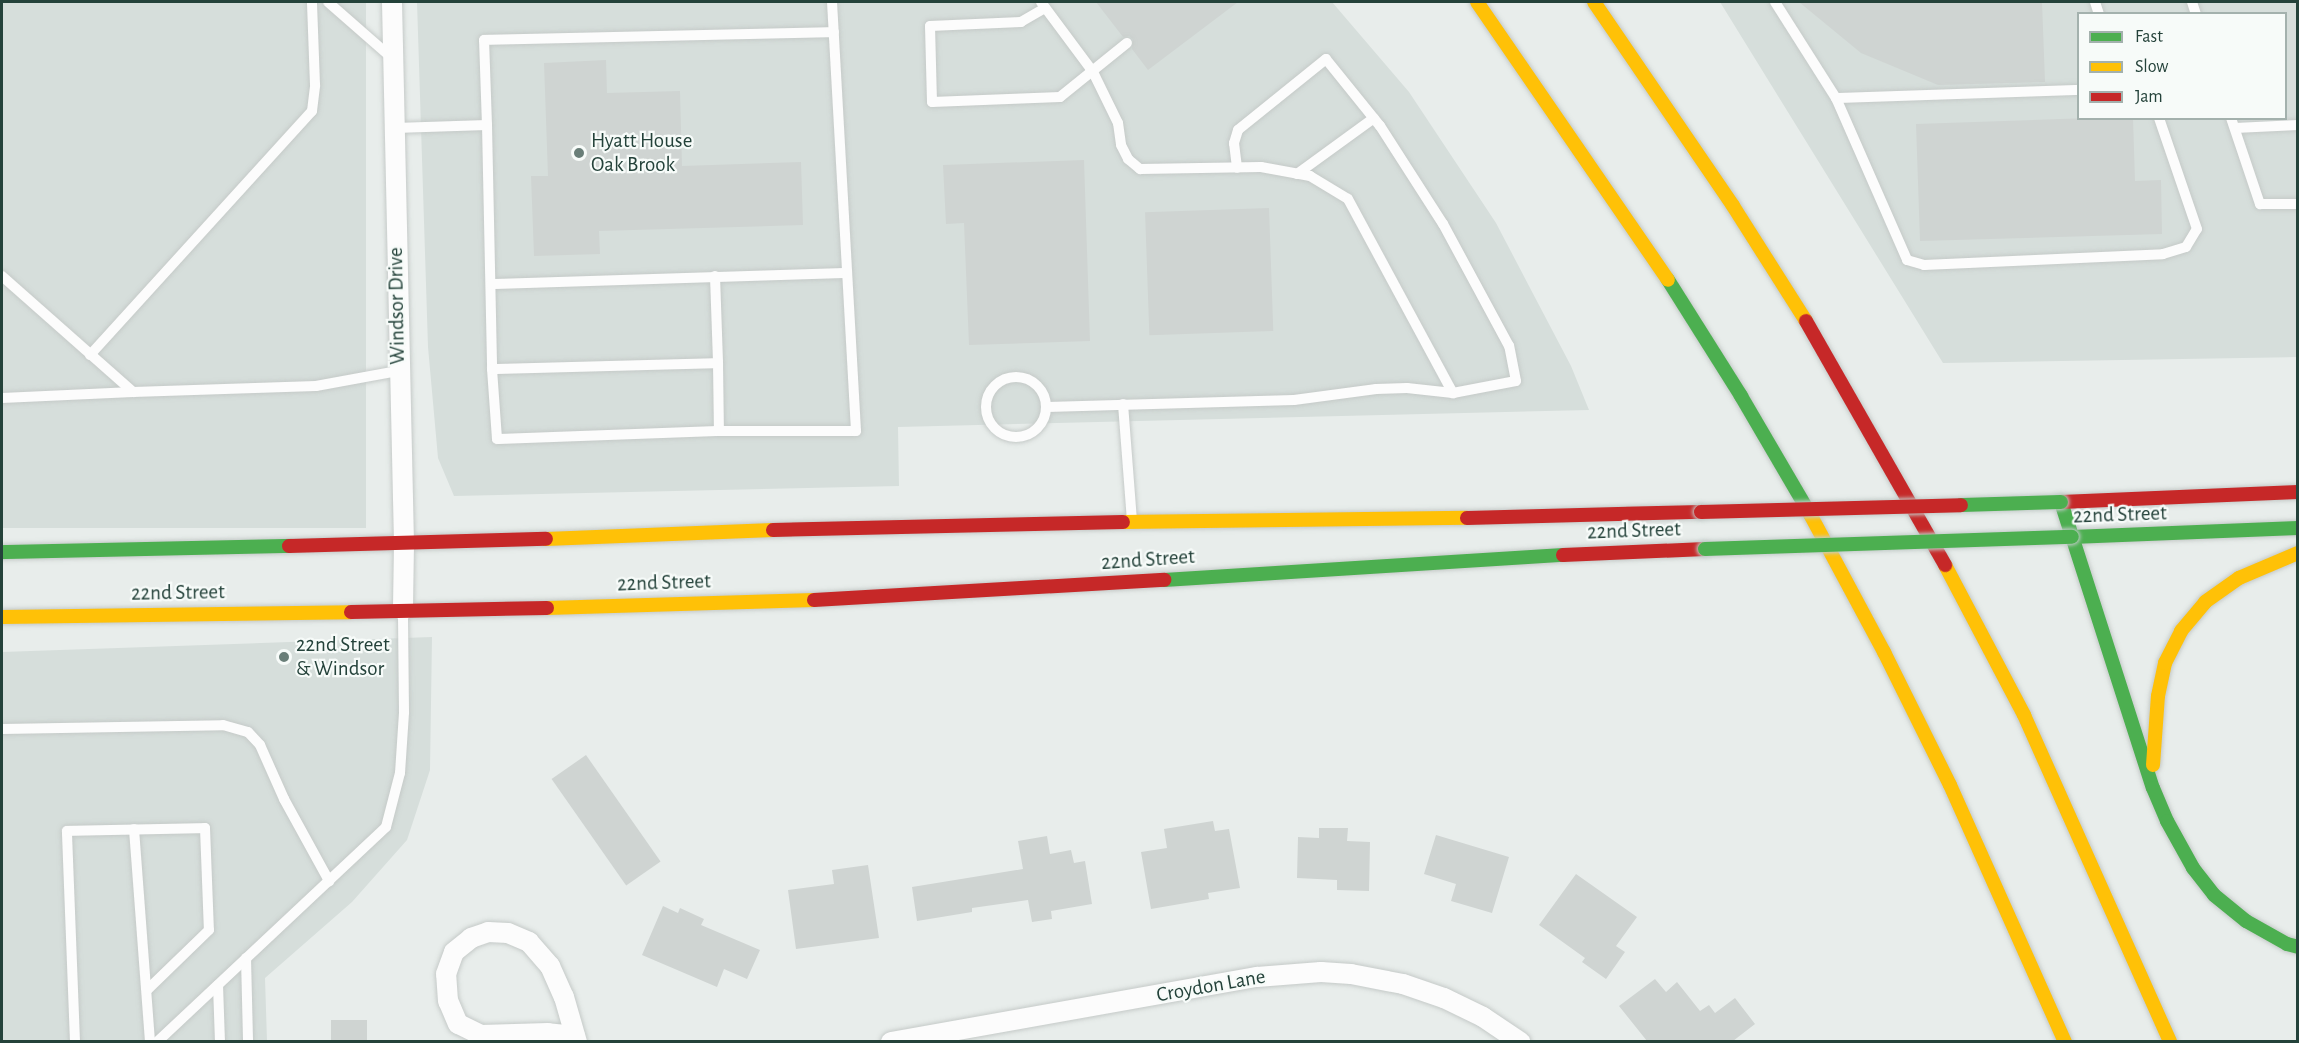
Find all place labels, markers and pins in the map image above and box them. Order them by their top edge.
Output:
place label: Hyatt House Oak Brook [591,128,692,178]
marker: Hyatt House Oak Brook [572,146,586,160]
place label: 22nd Street & Windsor [296,632,390,682]
marker: 22nd Street & Windsor [277,650,291,664]

